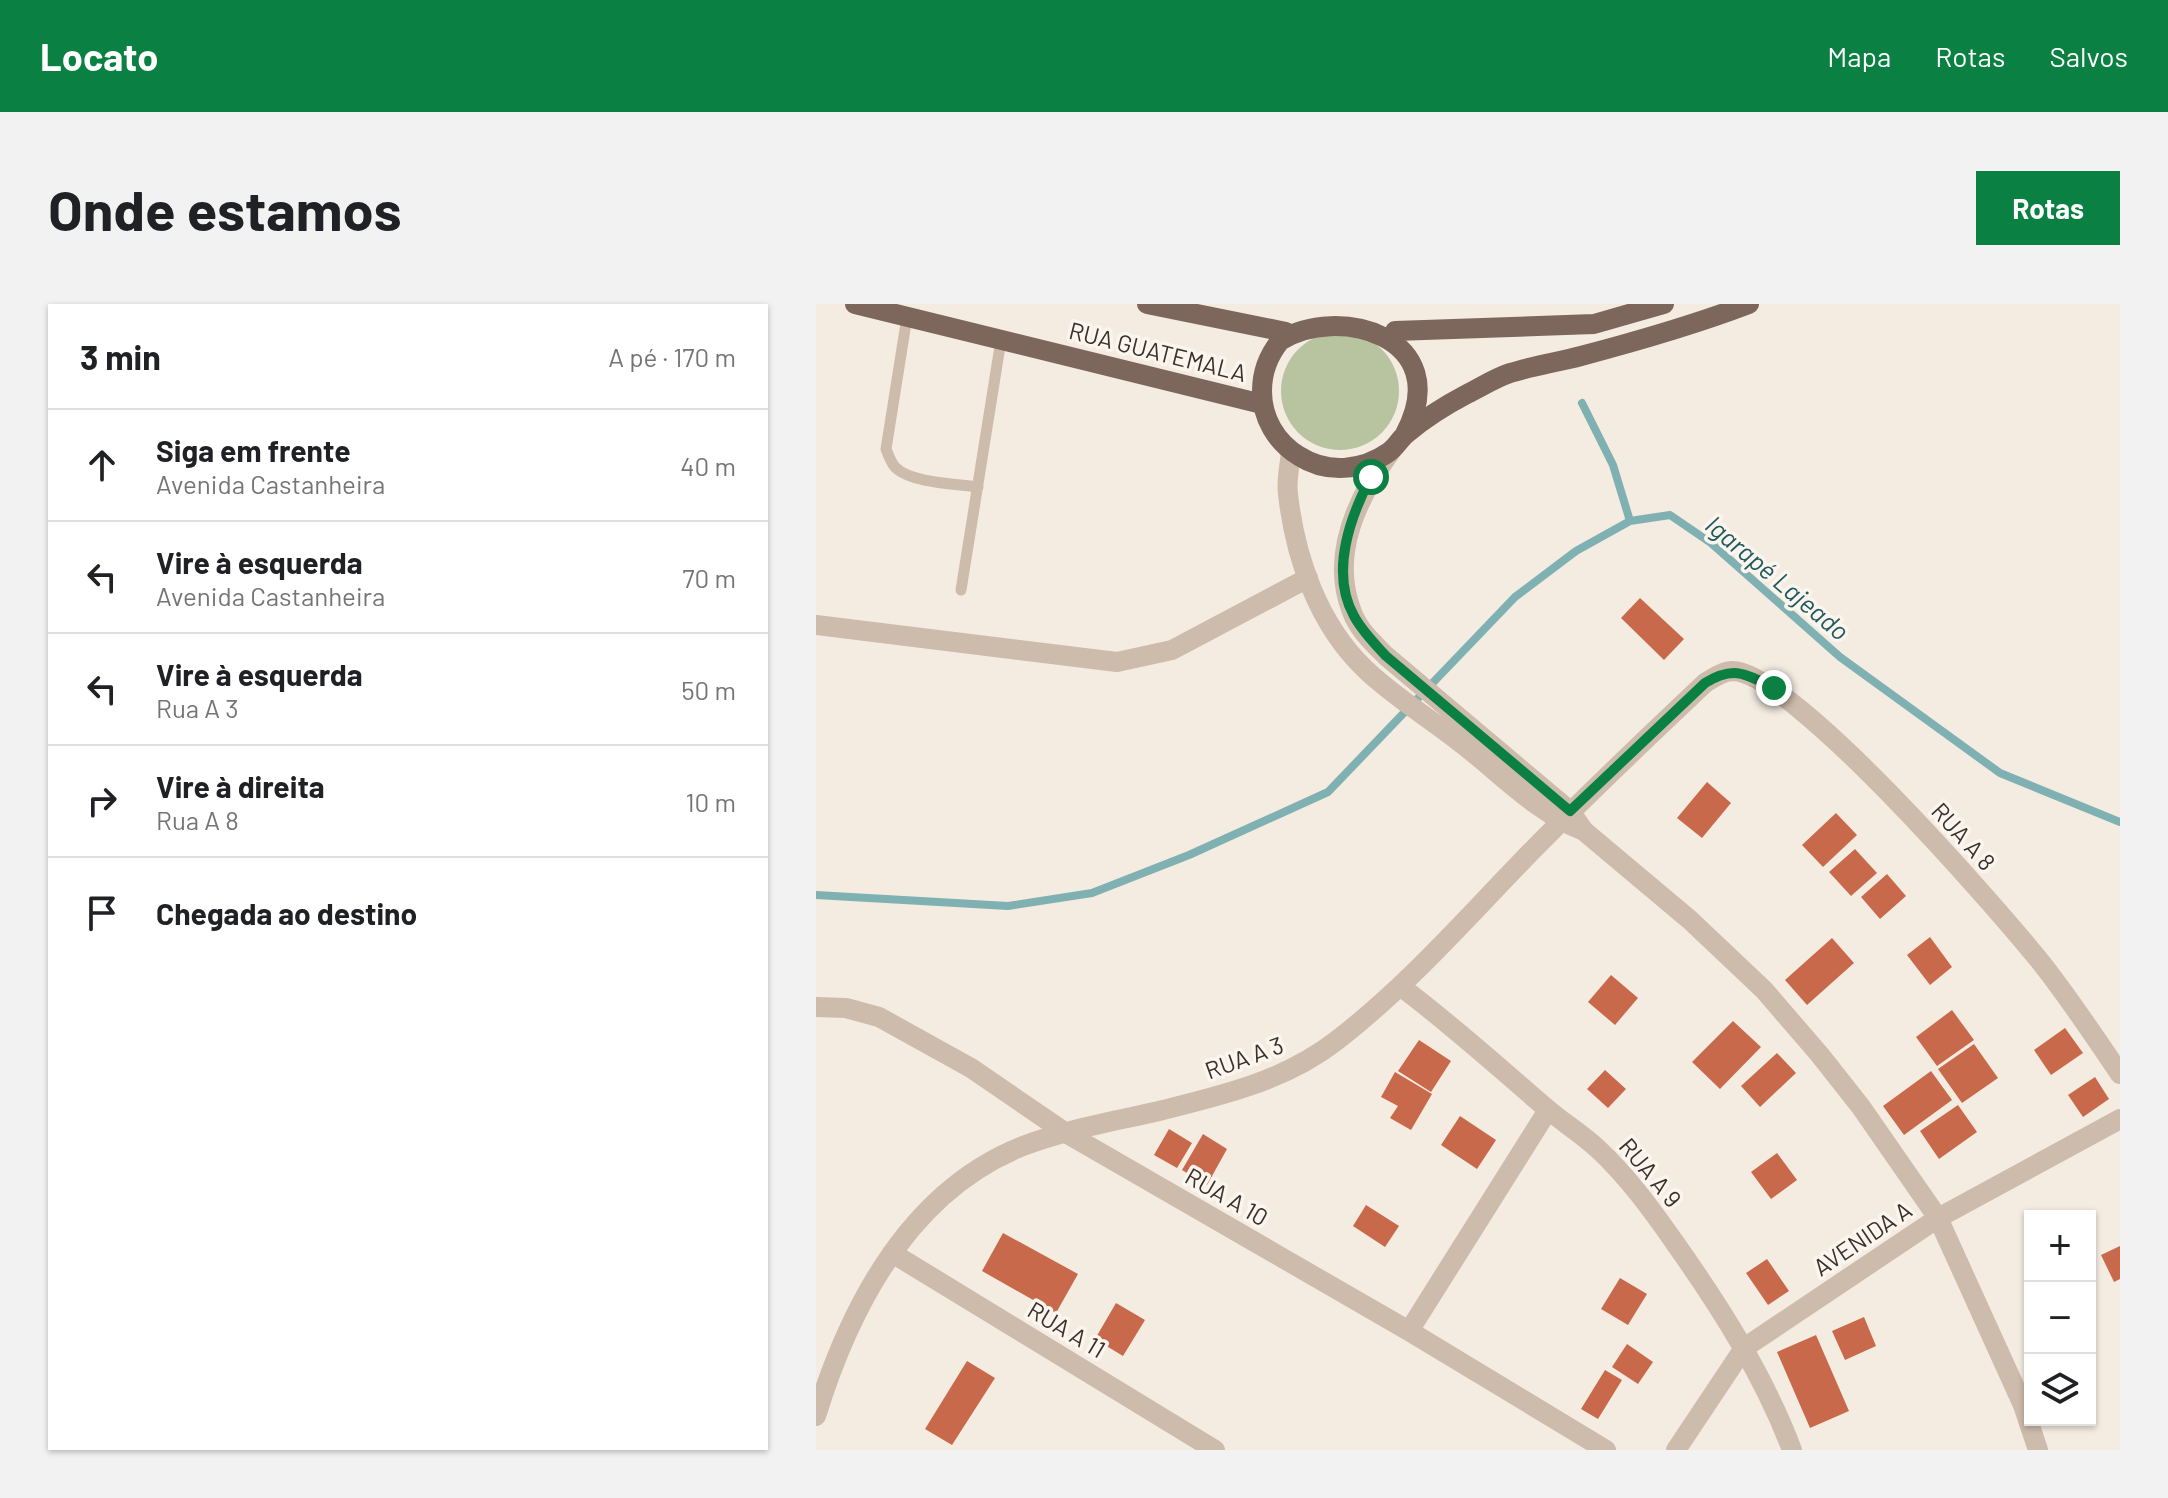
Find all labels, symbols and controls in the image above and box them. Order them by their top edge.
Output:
text: Locato [40,33,158,79]
text: Mapa [1827,39,1891,73]
text: Rotas [1935,39,2005,73]
text: Salvos [2049,39,2128,73]
button: Rotas [1976,171,2120,245]
text: Onde estamos [48,175,402,242]
street label: RUA GUATEMALA [1066,315,1250,387]
text: 3 min [80,336,161,377]
text: A pé · 170 m [608,341,736,372]
text: Siga em frente [156,432,351,468]
icon: ahead [80,443,124,487]
text: 40 m [680,450,736,481]
route start [1353,459,1389,495]
text: Avenida Castanheira [156,468,385,499]
water label: Igarapé Lajeado [1700,508,1856,646]
text: Vire à esquerda [156,544,363,580]
icon: left [80,555,124,599]
text: 70 m [682,562,736,593]
text: Avenida Castanheira [156,580,385,611]
text: Vire à esquerda [156,656,363,692]
icon: left [80,667,124,711]
route end [1756,670,1792,706]
text: 50 m [681,674,736,705]
text: Rua A 3 [156,692,239,723]
text: Vire à direita [156,768,325,804]
icon: right [80,779,124,823]
text: 10 m [686,786,736,817]
street label: RUA A 8 [1926,796,2002,876]
text: Rua A 8 [156,804,239,835]
icon: arrive [80,891,124,935]
text: Chegada ao destino [156,895,417,931]
street label: RUA A 3 [1201,1029,1287,1085]
street label: RUA A 9 [1614,1132,1688,1212]
street label: RUA A 10 [1180,1161,1274,1231]
street label: AVENIDA A [1807,1195,1917,1281]
map controls [2024,1210,2096,1426]
button: + [2024,1210,2096,1282]
button: − [2024,1282,2096,1354]
street label: RUA A 11 [1023,1295,1111,1363]
button: layers [2024,1354,2096,1426]

